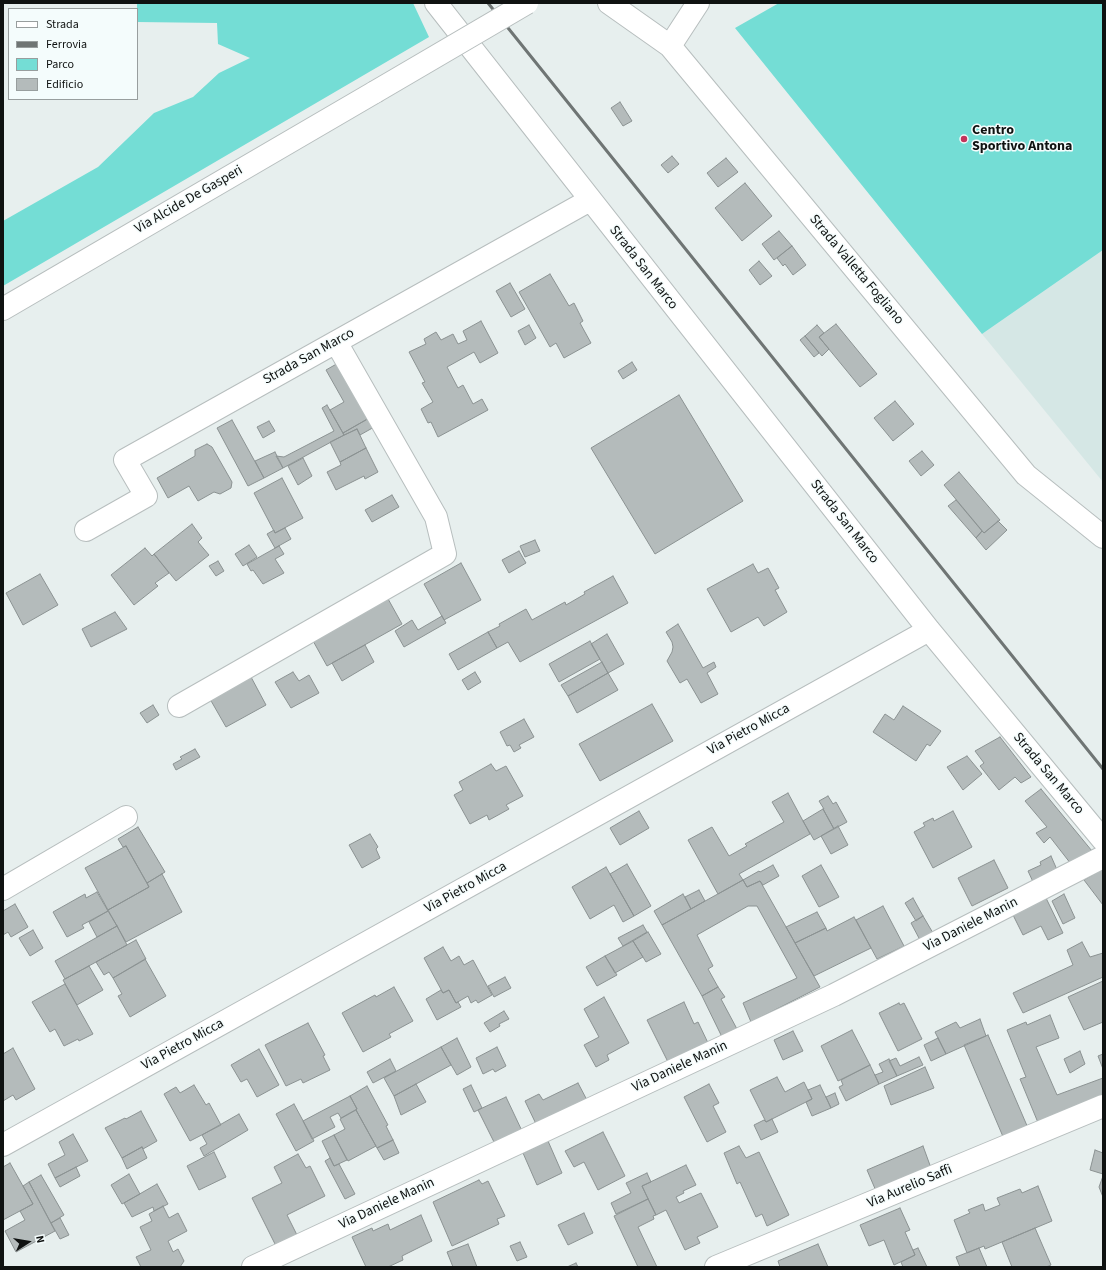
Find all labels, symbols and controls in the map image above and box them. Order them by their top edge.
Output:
legend [8,8,138,100]
text: Strada [46,16,79,33]
text: Ferrovia [46,36,87,53]
text: Parco [46,56,74,73]
text: Edificio [46,76,83,93]
place label: Centro Sportivo Antona [972,123,1072,156]
marker: Centro Sportivo Antona [959,134,969,144]
street label: Via Alcide De Gasperi [132,162,246,238]
street label: Strada Valletta Fogliano [805,212,907,328]
street label: Strada San Marco [605,223,681,313]
street label: Strada San Marco [260,325,358,389]
street label: Strada San Marco [806,477,882,567]
street label: Via Pietro Micca [705,700,793,760]
street label: Strada San Marco [1009,730,1087,818]
street label: Via Pietro Micca [422,858,510,918]
street label: Via Daniele Manin [921,894,1021,956]
street label: Via Pietro Micca [139,1015,227,1075]
street label: Via Daniele Manin [630,1038,730,1096]
street label: Via Aurelio Saffi [865,1162,955,1212]
street label: Via Daniele Manin [337,1175,437,1233]
north arrow [8,1222,48,1262]
text: N [32,1234,48,1245]

